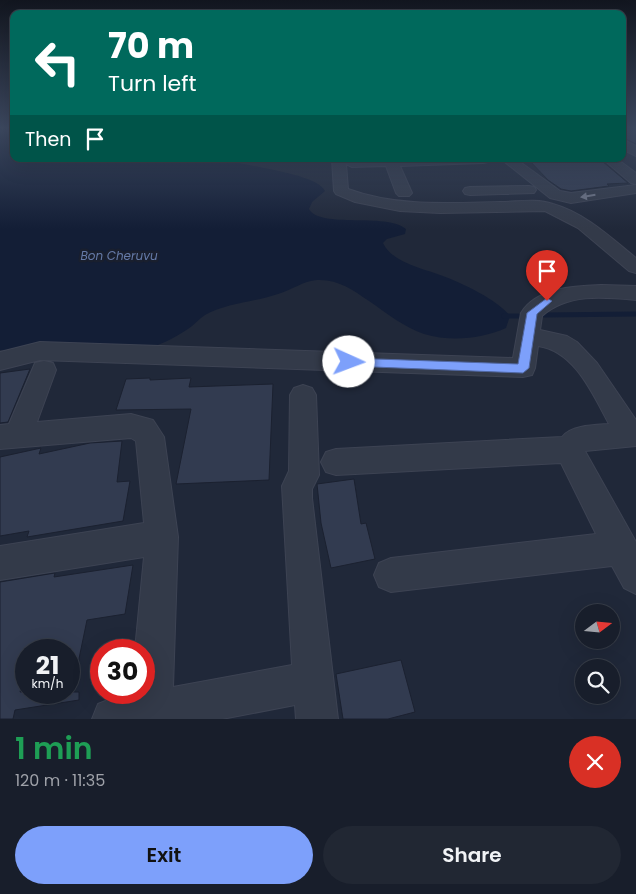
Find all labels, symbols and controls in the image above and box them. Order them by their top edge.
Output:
text: 70 m [108,21,194,70]
icon: left [25,30,90,95]
text: Turn left [108,68,196,99]
icon: arrive [81,125,109,153]
text: Then [25,126,71,153]
one-way arrow [579,192,595,200]
water label: Bon Cheruvu [80,247,158,264]
pin [526,250,568,301]
icon: arrive [533,257,561,285]
position arrow [322,335,374,387]
north arrow [575,604,620,649]
map controls [575,604,620,704]
speed limit sign: 30 [90,639,155,704]
text: 21 [36,648,59,683]
button: search [575,659,620,704]
text: km/h [32,675,63,692]
text: 1 min [15,727,93,770]
button: close [569,736,621,788]
text: 120 m · 11:35 [15,769,105,792]
button: Exit [15,826,313,884]
button: Share [323,826,621,884]

